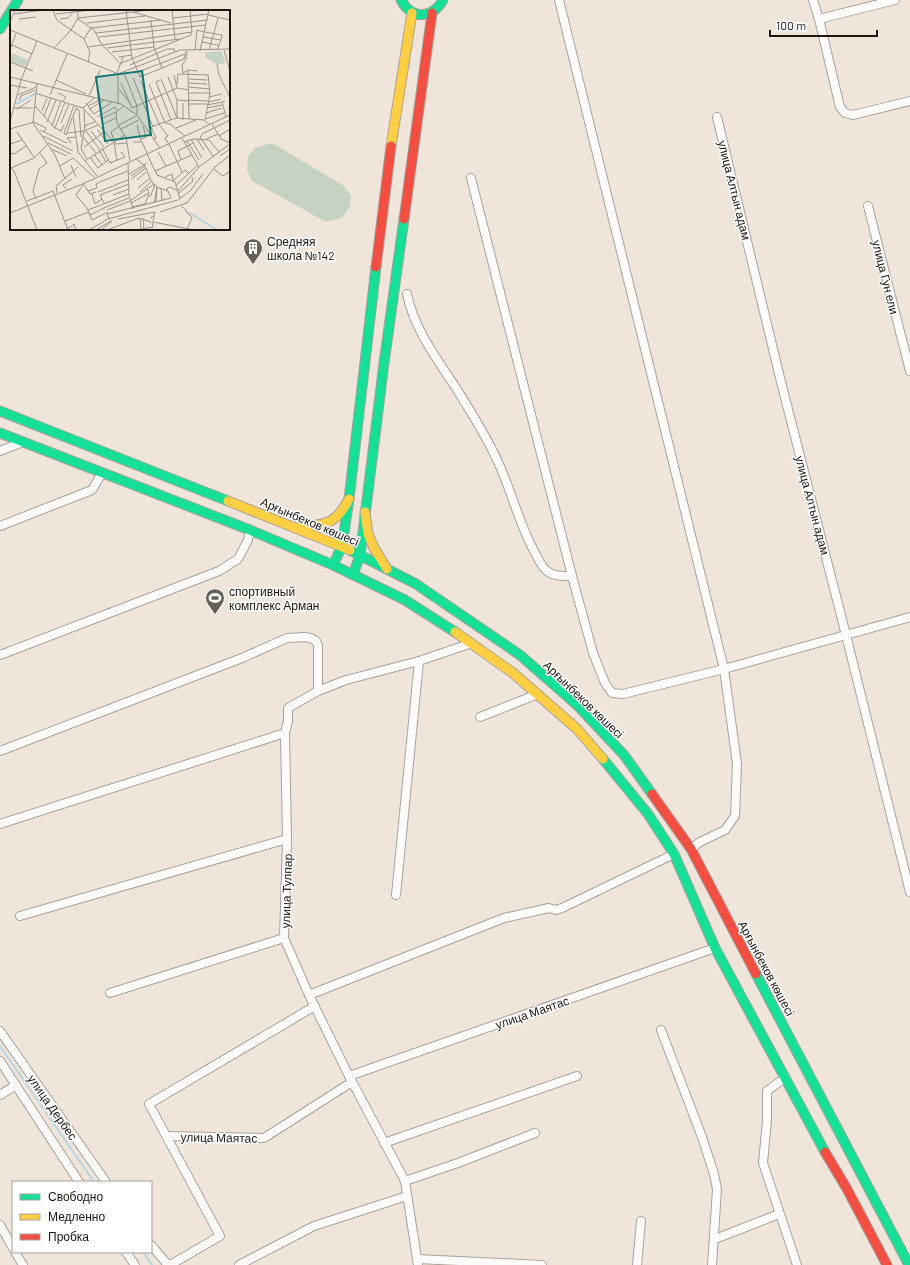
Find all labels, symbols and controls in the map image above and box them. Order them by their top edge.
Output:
inset map [10,10,230,230]
scale bar [770,12,877,38]
text: 100 m [776,18,806,32]
street label: улица Алтын адам [715,139,754,241]
place label: Средняя школа №142 [267,234,335,262]
building icon: Средняя школа №142 [242,237,264,265]
street label: улица Гун ели [869,238,902,316]
street label: улица Алтын адам [792,454,833,556]
street label: Арғынбеков көшесі [258,494,361,549]
place label: спортивный комплекс Арман [229,584,320,613]
sports icon: спортивный комплекс Арман [204,587,226,615]
street label: Арғынбеков көшесі [541,657,627,741]
street label: улица Тулпар [278,853,295,929]
street label: Арғынбеков көшесі [735,918,798,1018]
street label: улица Маятас [493,993,571,1032]
street label: улица Дербес [25,1072,81,1143]
street label: улица Маятас [180,1129,257,1146]
legend [12,1181,152,1253]
text: Свободно [48,1189,103,1204]
text: Медленно [48,1209,105,1224]
text: Пробка [48,1229,89,1244]

